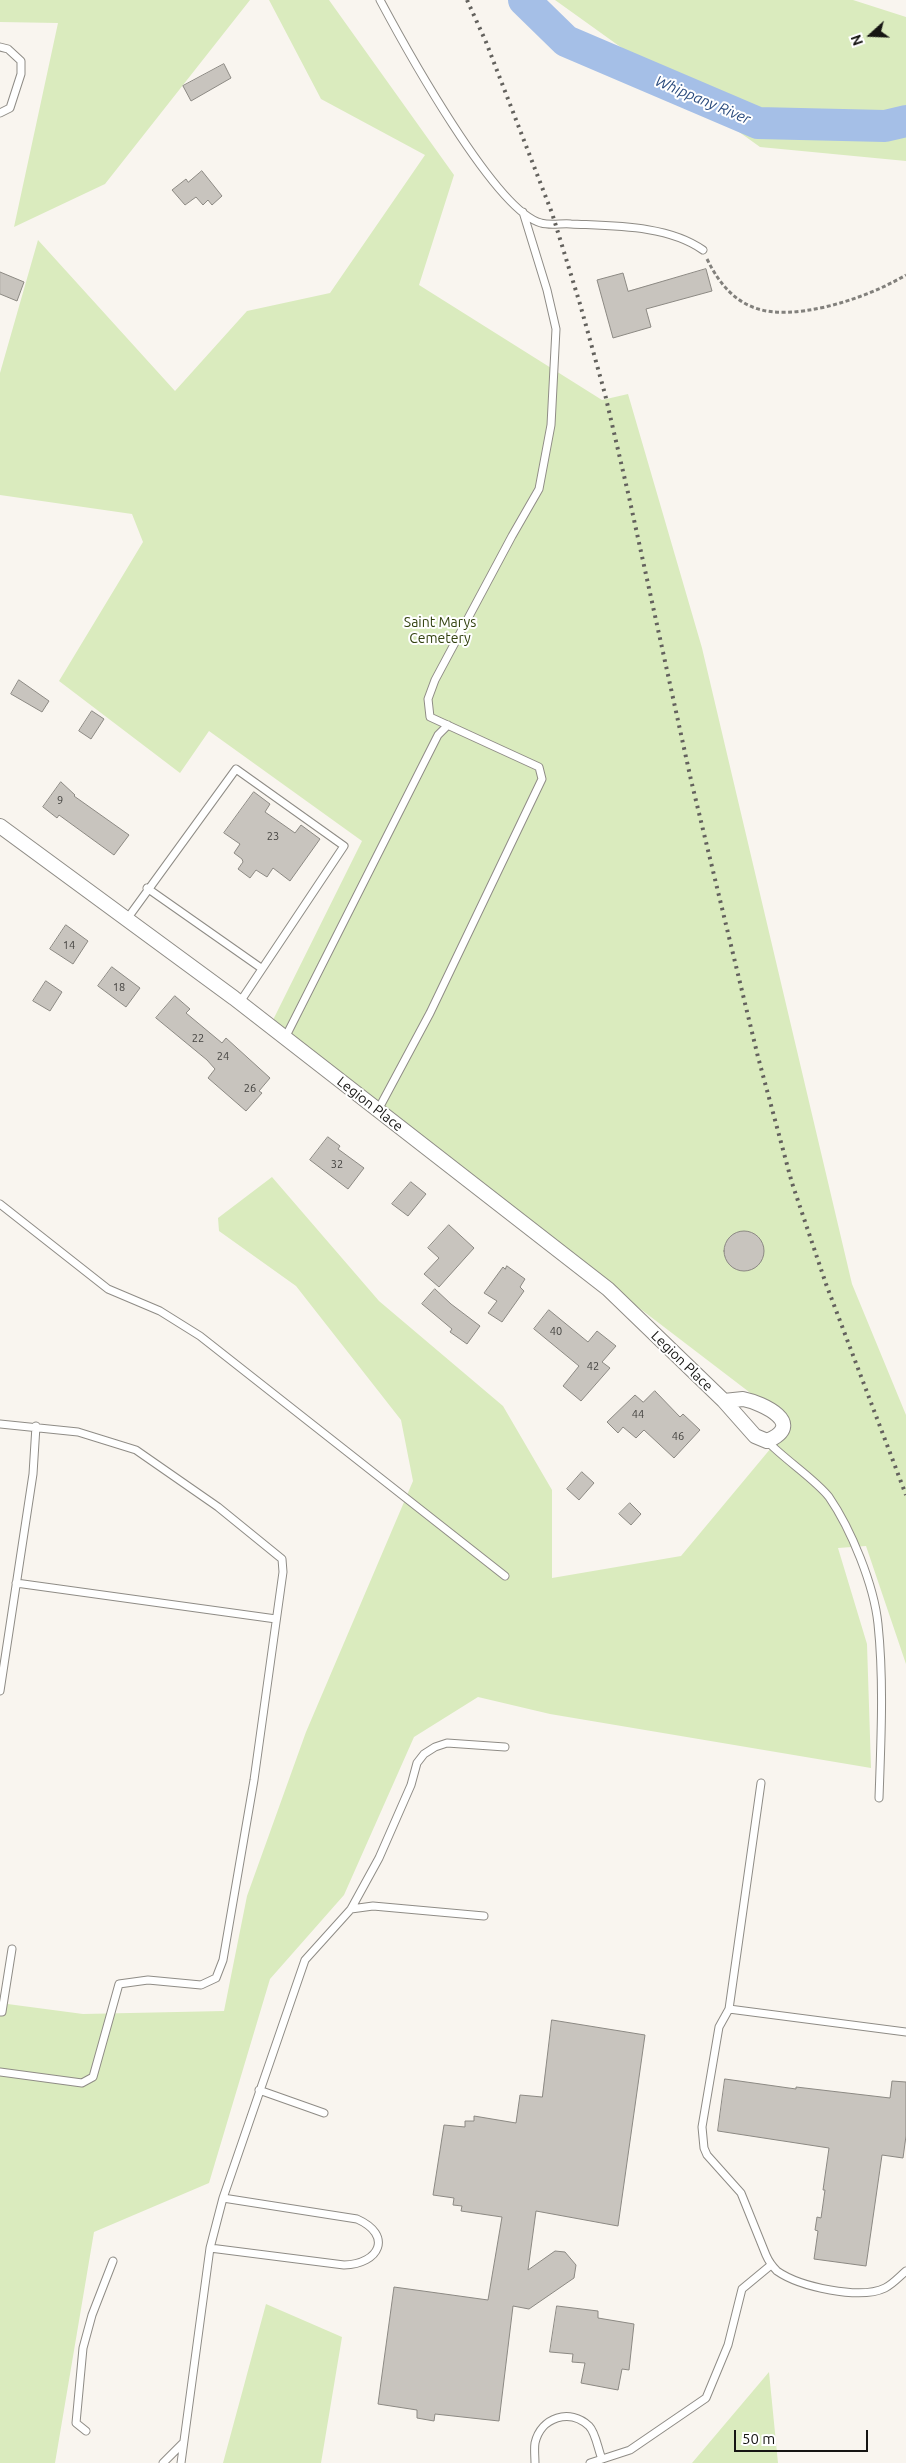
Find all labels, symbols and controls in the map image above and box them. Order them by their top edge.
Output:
north arrow [846,10,896,60]
text: N [848,32,866,48]
water label: Whippany River [653,72,753,128]
park label: Saint Marys Cemetery [404,614,476,646]
house number: 9 [57,793,63,807]
house number: 23 [267,829,279,843]
house number: 14 [63,938,75,952]
house number: 18 [113,980,125,994]
house number: 22 [192,1031,204,1045]
house number: 24 [217,1049,229,1063]
street label: Legion Place [334,1073,406,1135]
house number: 26 [244,1081,256,1095]
house number: 32 [331,1157,343,1171]
house number: 40 [550,1324,562,1338]
street label: Legion Place [648,1327,716,1395]
house number: 42 [587,1359,599,1373]
house number: 44 [632,1407,644,1421]
house number: 46 [672,1429,684,1443]
scale bar [736,2420,870,2452]
text: 50 m [742,2430,775,2447]

